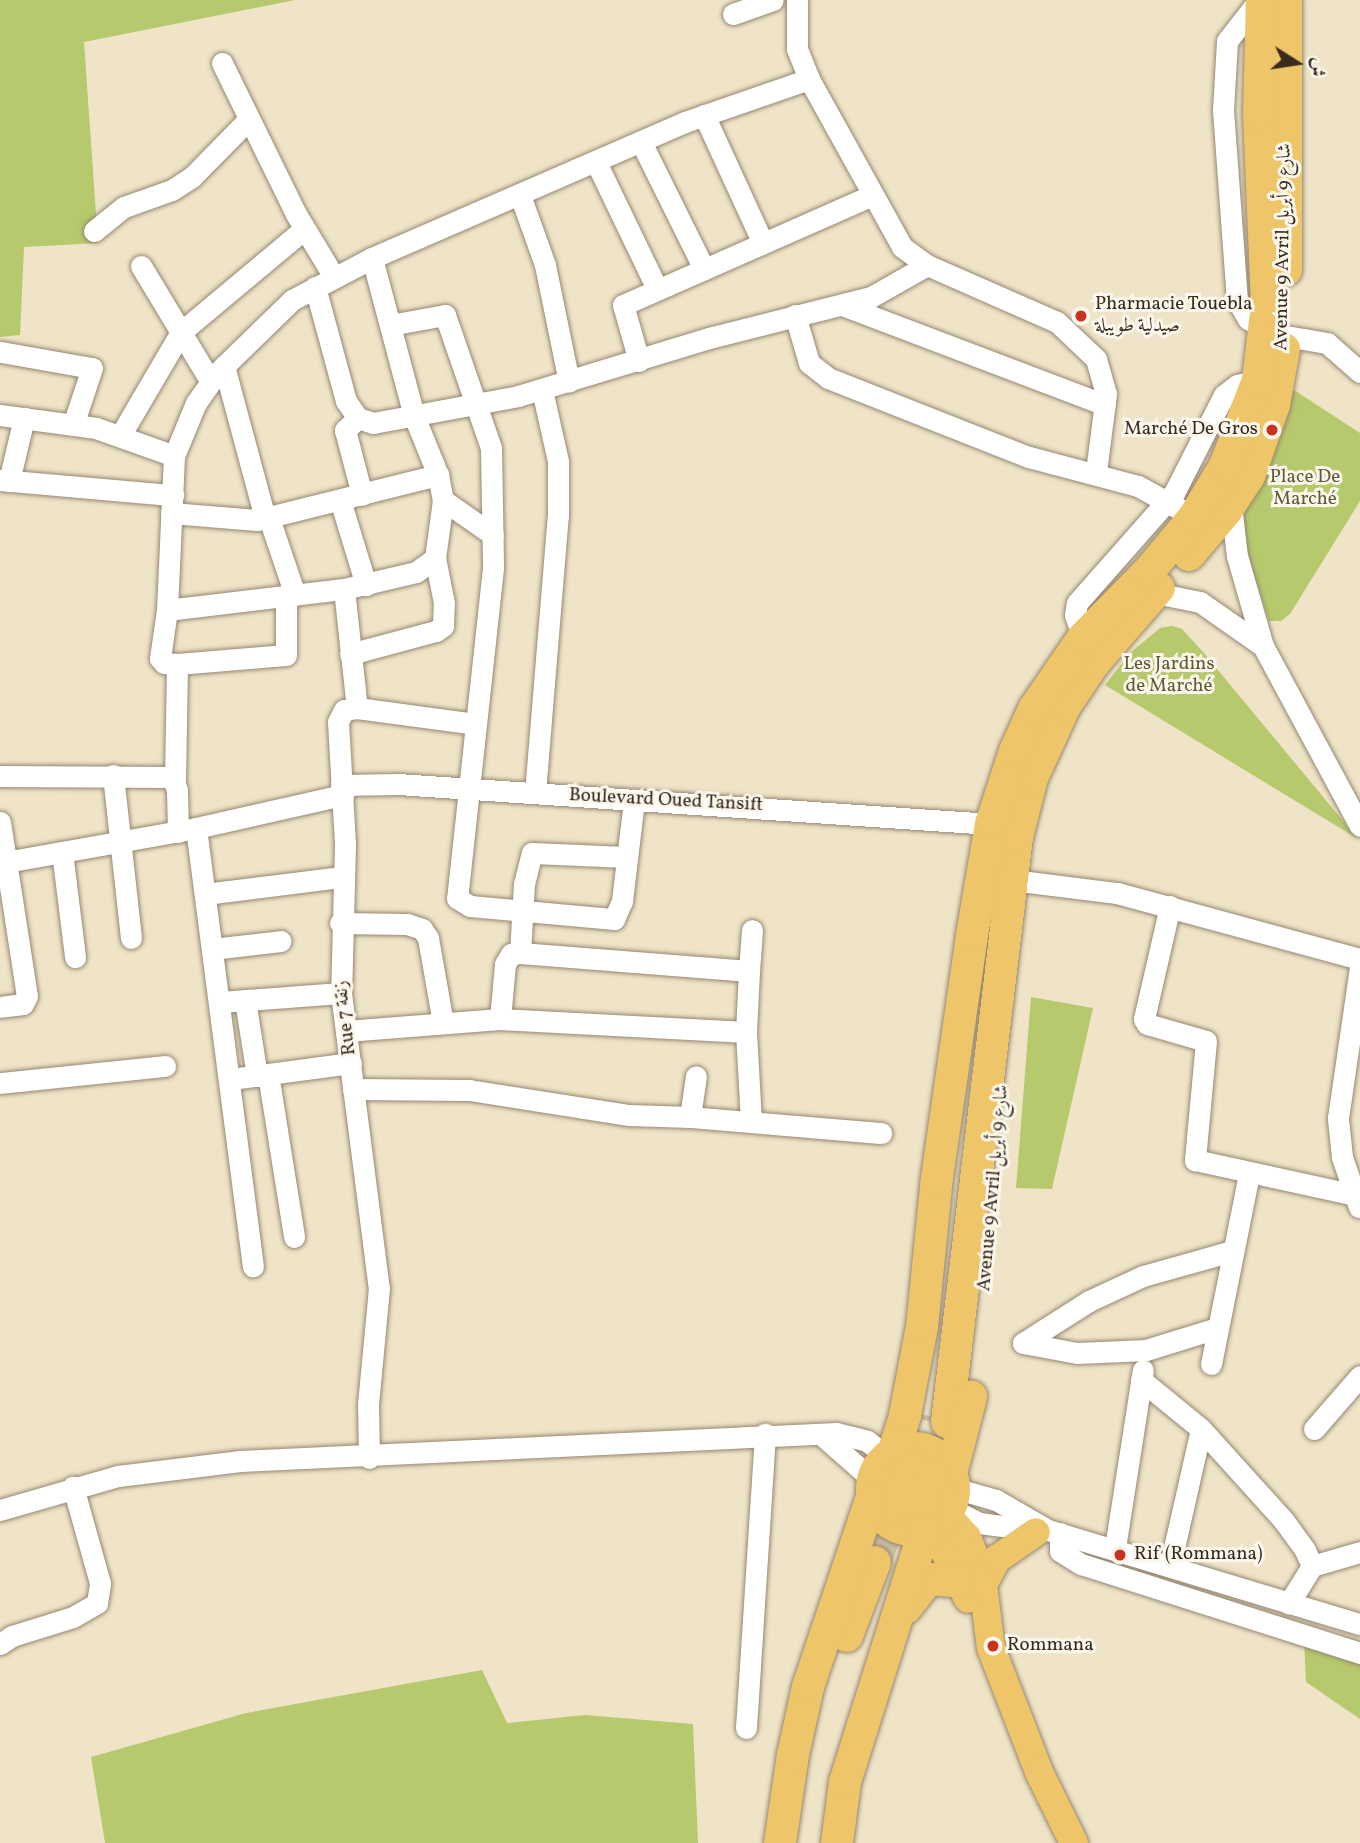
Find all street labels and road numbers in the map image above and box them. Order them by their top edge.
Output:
street label: Avenue 9 Avril شارع 9 أبريل [1271,143,1297,351]
street label: Boulevard Oued Tansift [568,785,764,817]
street label: Rue 7 زنقة [330,979,362,1057]
street label: Avenue 9 Avril شارع 9 أبريل [974,1084,1014,1292]

